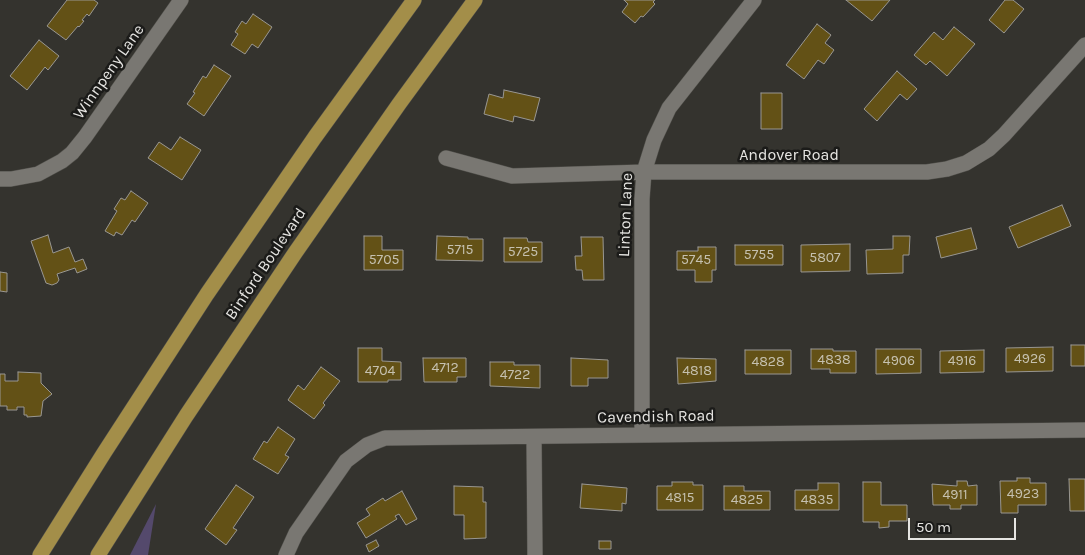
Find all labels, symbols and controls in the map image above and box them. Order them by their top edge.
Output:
street label: Winnpeny Lane [69,21,149,123]
street label: Andover Road [739,145,839,165]
street label: Linton Lane [615,173,637,257]
street label: Binford Boulevard [221,204,311,324]
house number: 5715 [446,242,474,258]
house number: 5725 [508,244,538,260]
house number: 5755 [744,247,774,263]
house number: 5807 [809,250,841,266]
house number: 5705 [369,252,399,268]
house number: 5745 [681,252,711,268]
house number: 4926 [1014,351,1046,367]
house number: 4838 [817,352,851,368]
house number: 4906 [883,353,915,369]
house number: 4916 [948,353,976,369]
house number: 4828 [751,354,785,370]
house number: 4712 [431,360,459,376]
house number: 4704 [365,363,395,379]
house number: 4818 [682,363,712,379]
house number: 4722 [500,367,530,383]
street label: Cavendish Road [597,406,715,428]
house number: 4923 [1007,486,1039,502]
house number: 4911 [942,487,968,503]
house number: 4815 [666,490,694,506]
house number: 4825 [731,492,763,508]
house number: 4835 [801,492,833,508]
scale bar [910,508,1018,540]
text: 50 m [916,518,951,536]

